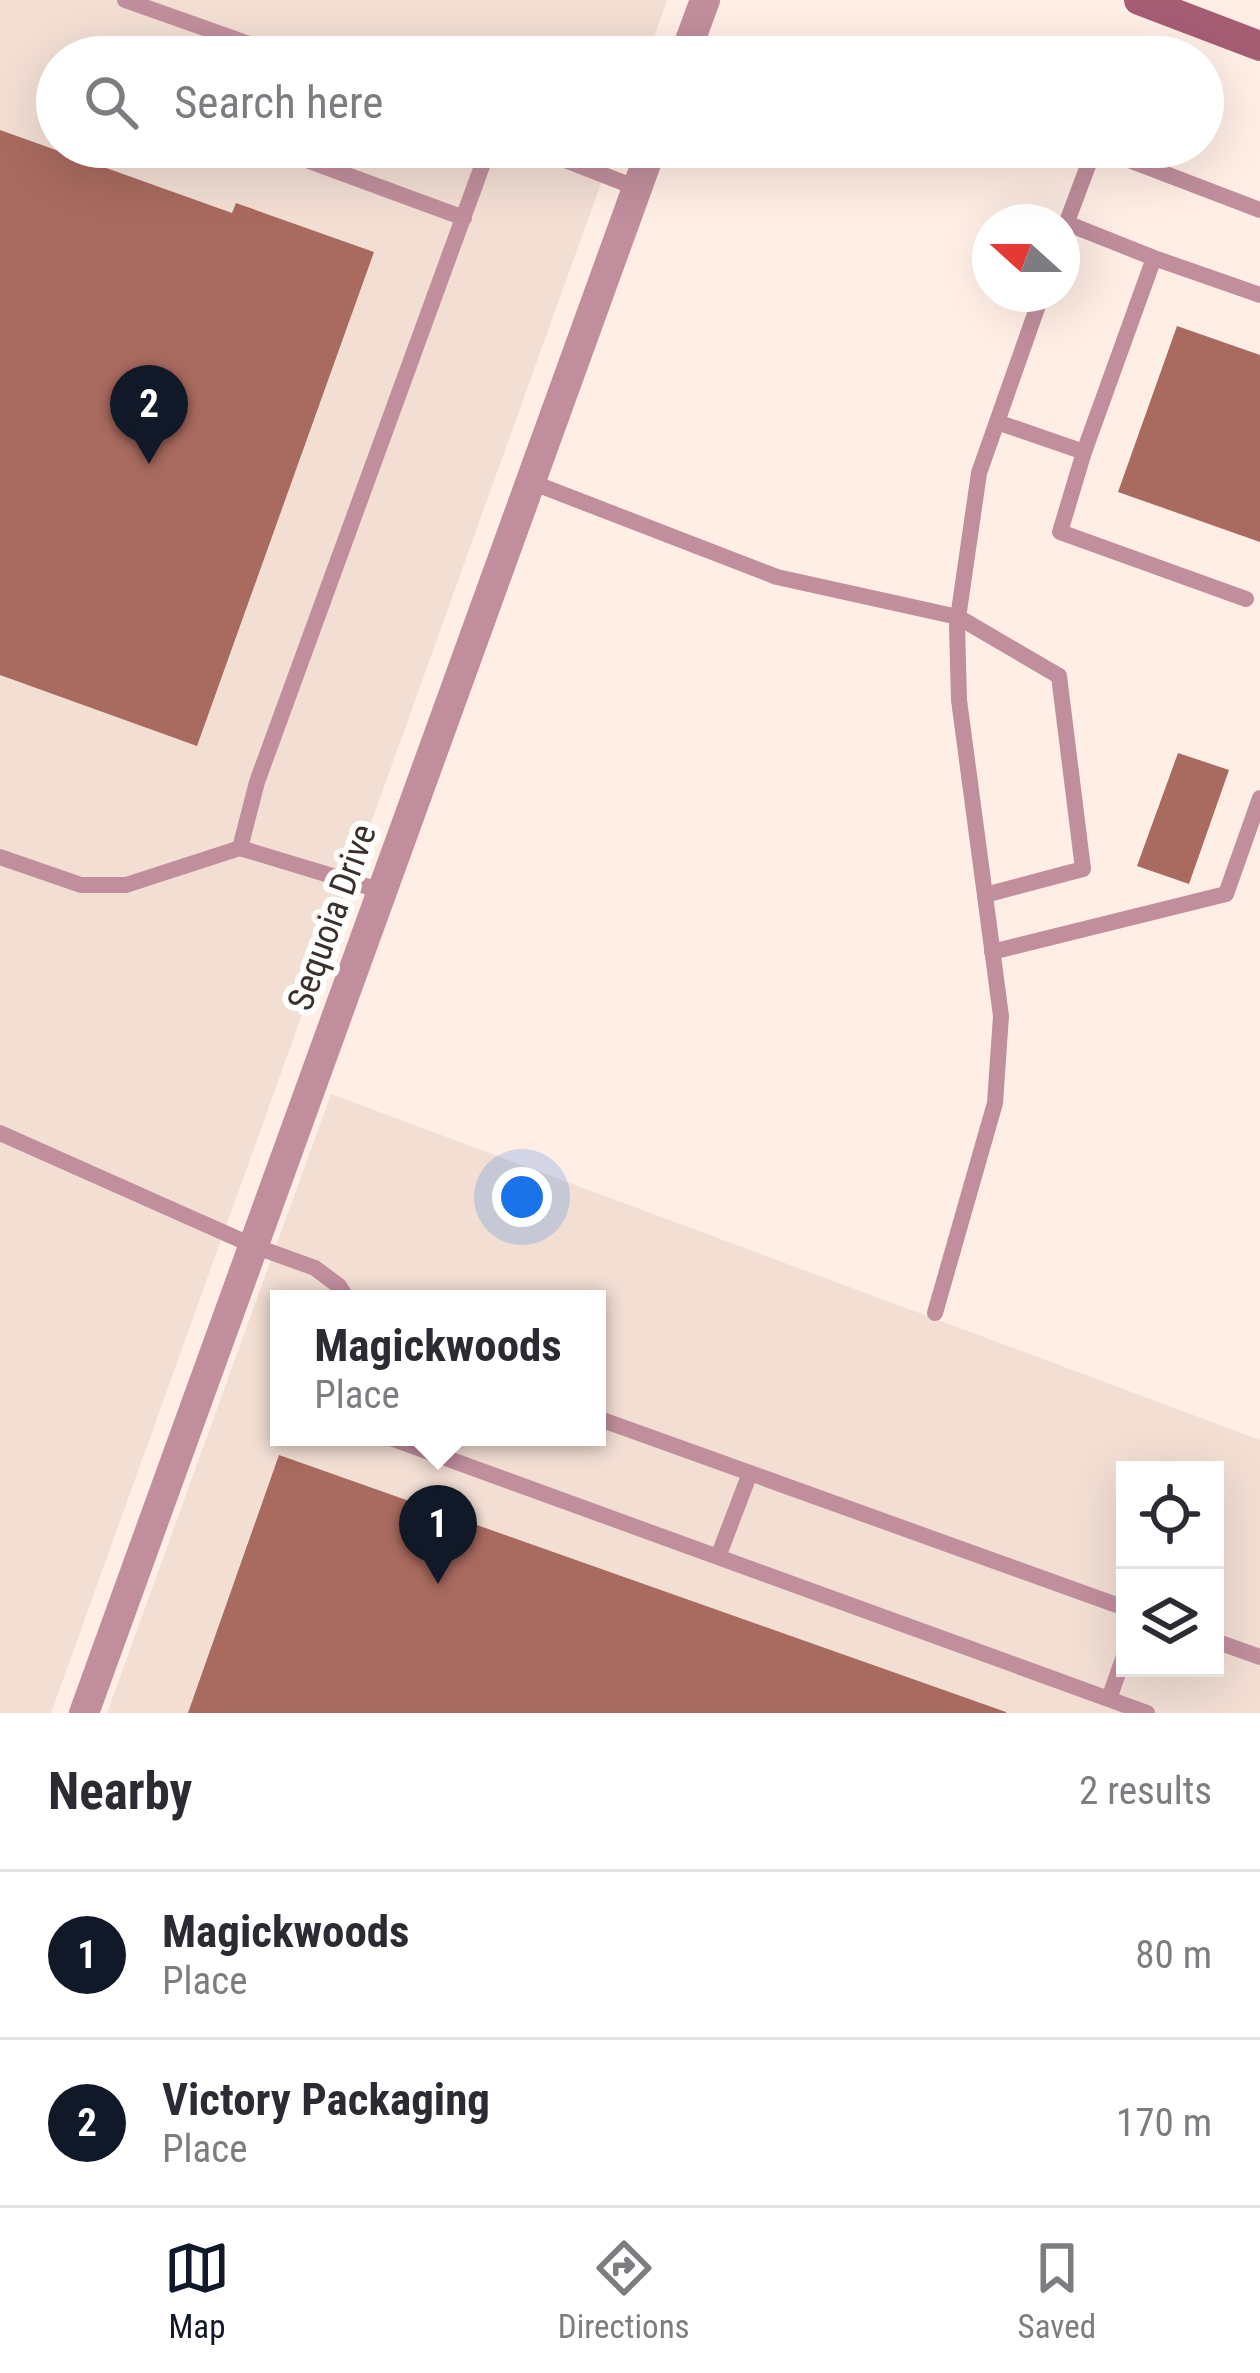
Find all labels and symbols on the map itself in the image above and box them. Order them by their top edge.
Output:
north arrow [972,204,1080,312]
pin: 2 [110,365,188,464]
street label: Sequoia Drive [279,819,385,1016]
your location [492,1167,552,1227]
pin: 1 [399,1485,477,1584]

